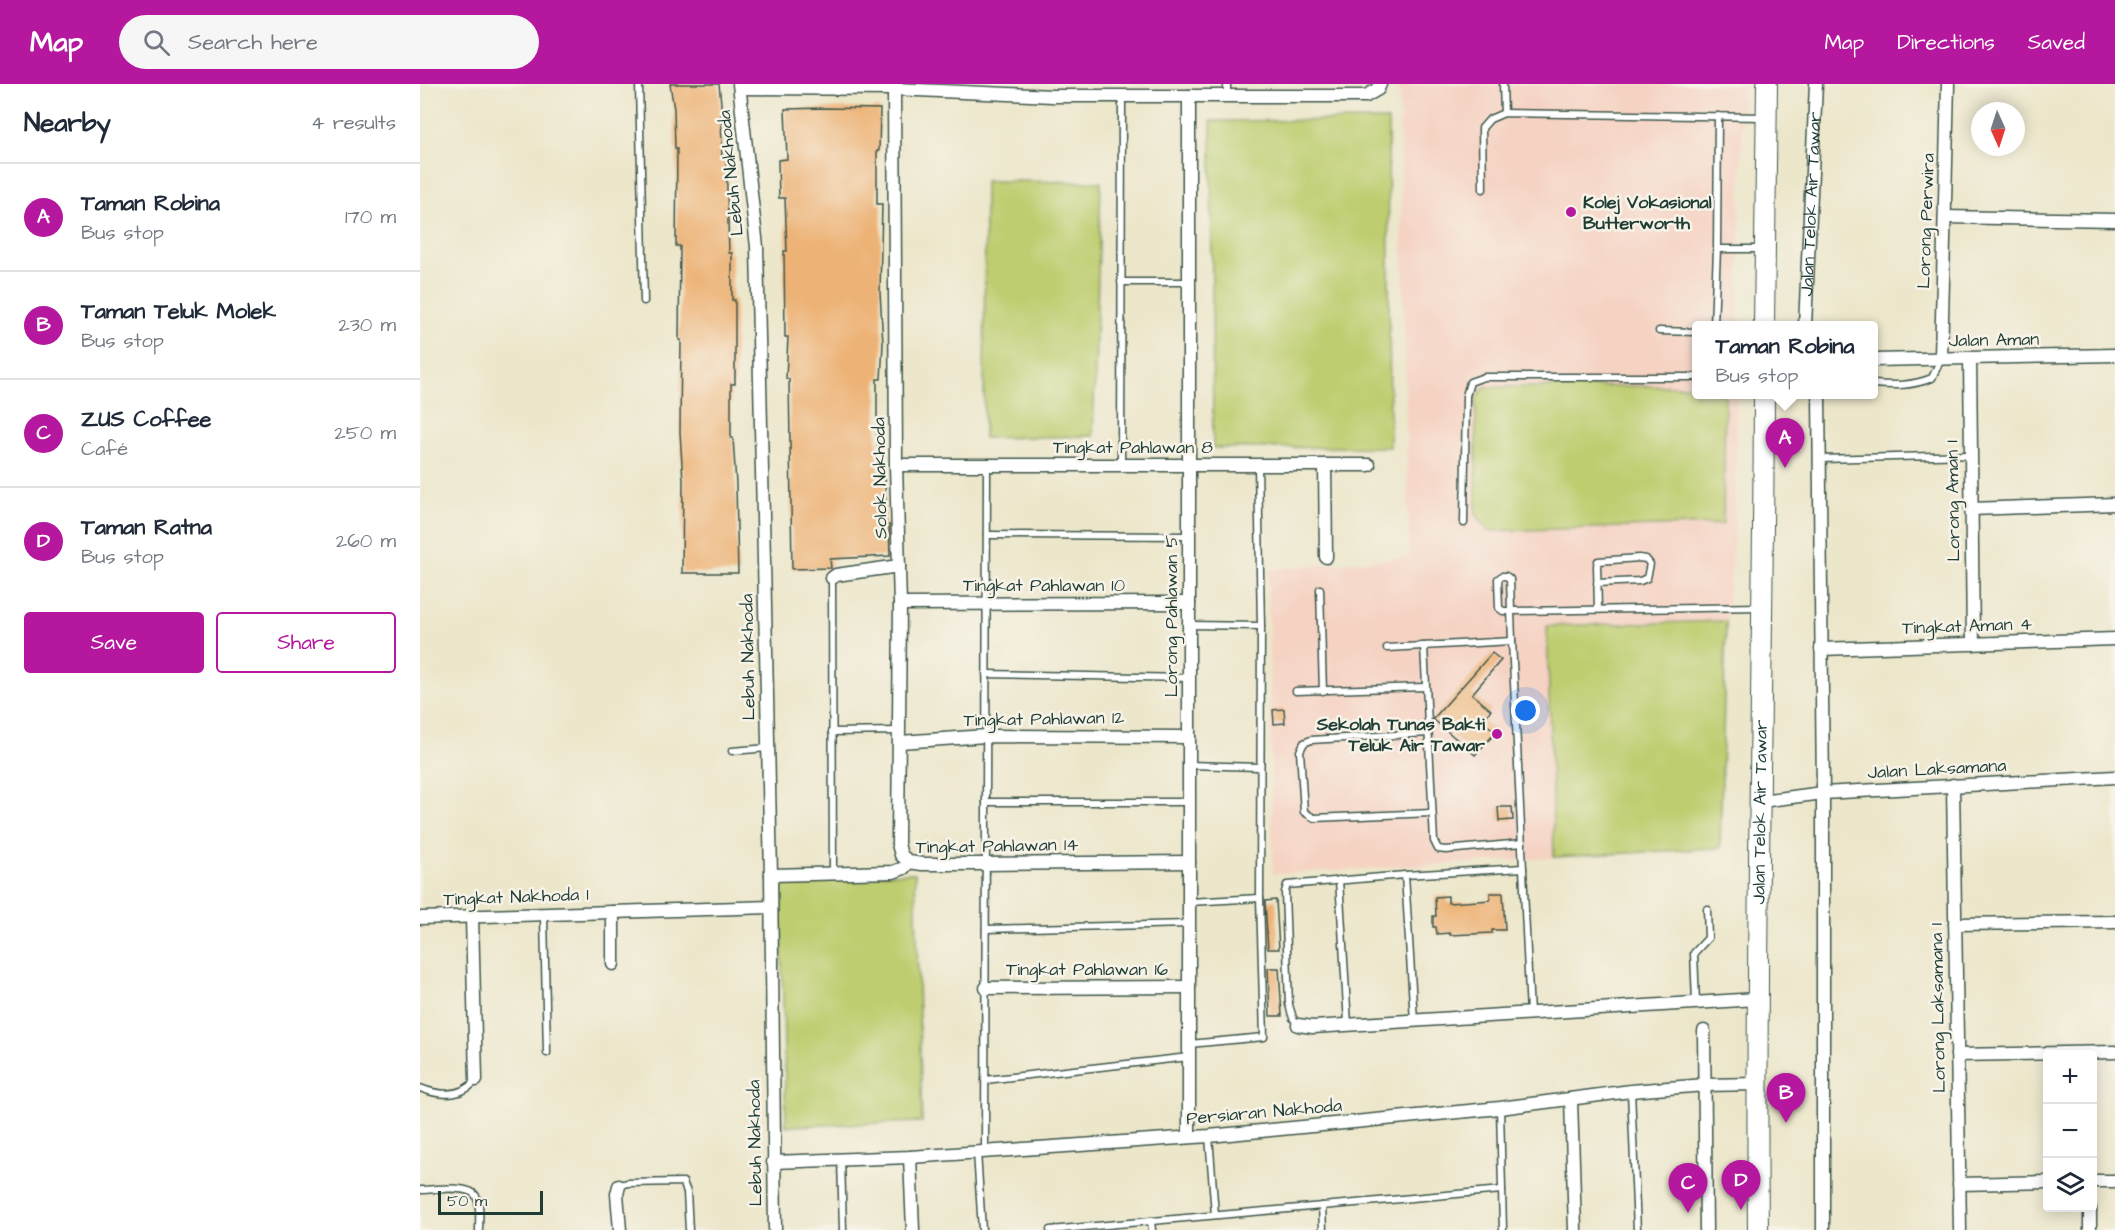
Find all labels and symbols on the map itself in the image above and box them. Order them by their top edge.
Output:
north arrow [1971,102,2025,156]
street label: Lebuh Nakhoda [712,109,750,237]
street label: Jalan Telok Air Tawar [1794,111,1827,297]
street label: Lorong Perwira [1911,153,1942,289]
place label: Kolej Vokasional Butterworth [1583,190,1712,236]
marker: Kolej Vokasional Butterworth [1564,205,1578,219]
street label: Jalan Aman [1948,327,2040,353]
street label: Solok Nakhoda [866,417,894,539]
pin: A [1766,418,1804,468]
street label: Tingkat Pahlawan 8 [1053,435,1213,461]
street label: Lorong Aman 1 [1939,440,1968,562]
street label: Lorong Pahlawan 5 [1159,535,1185,697]
street label: Tingkat Pahlawan 10 [963,573,1125,599]
street label: Lebuh Nakhoda [734,594,762,720]
street label: Tingkat Aman 4 [1902,611,2032,642]
your location [1511,696,1540,725]
street label: Tingkat Pahlawan 12 [963,705,1125,734]
place label: Sekolah Tunas Bakti Teluk Air Tawar [1316,712,1485,758]
street label: Jalan Telok Air Tawar [1746,719,1773,904]
marker: Sekolah Tunas Bakti Teluk Air Tawar [1490,727,1504,741]
street label: Jalan Laksamana [1867,753,2007,785]
street label: Tingkat Pahlawan 14 [915,832,1079,861]
street label: Tingkat Nakhoda 1 [443,882,589,913]
street label: Lorong Laksamana 1 [1924,923,1953,1093]
street label: Tingkat Pahlawan 16 [1006,957,1168,983]
pin: B [1766,1074,1806,1123]
street label: Lebuh Nakhoda [741,1080,769,1206]
street label: Persiaran Nakhoda [1185,1093,1343,1131]
pin: D [1722,1160,1760,1210]
pin: C [1668,1164,1708,1213]
scale bar [438,1188,543,1216]

